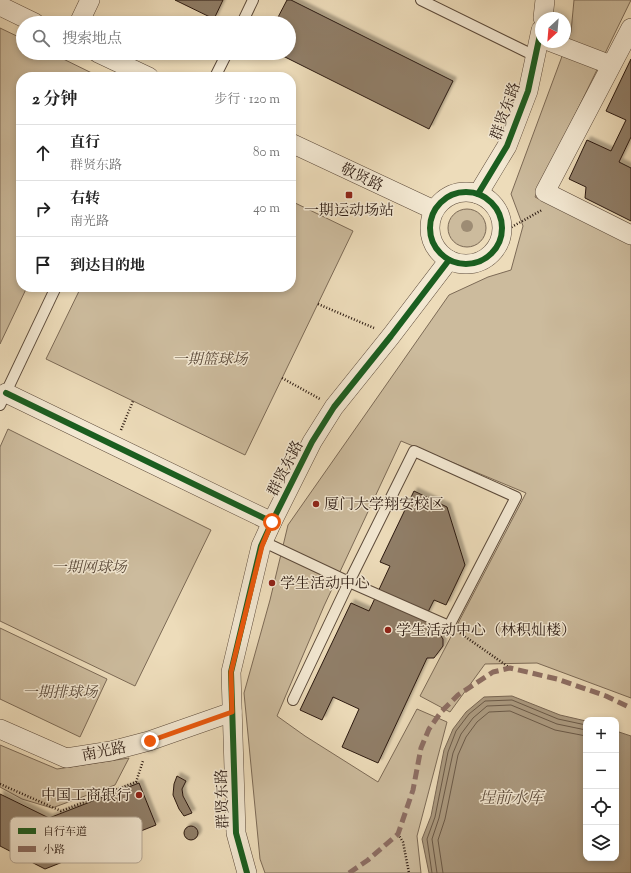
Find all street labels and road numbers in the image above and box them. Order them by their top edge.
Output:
street label: 群贤东路 [486,80,527,143]
street label: 敬贤路 [337,159,386,197]
street label: 群贤东路 [263,437,309,500]
street label: 南光路 [80,738,128,767]
street label: 群贤东路 [212,769,235,829]

